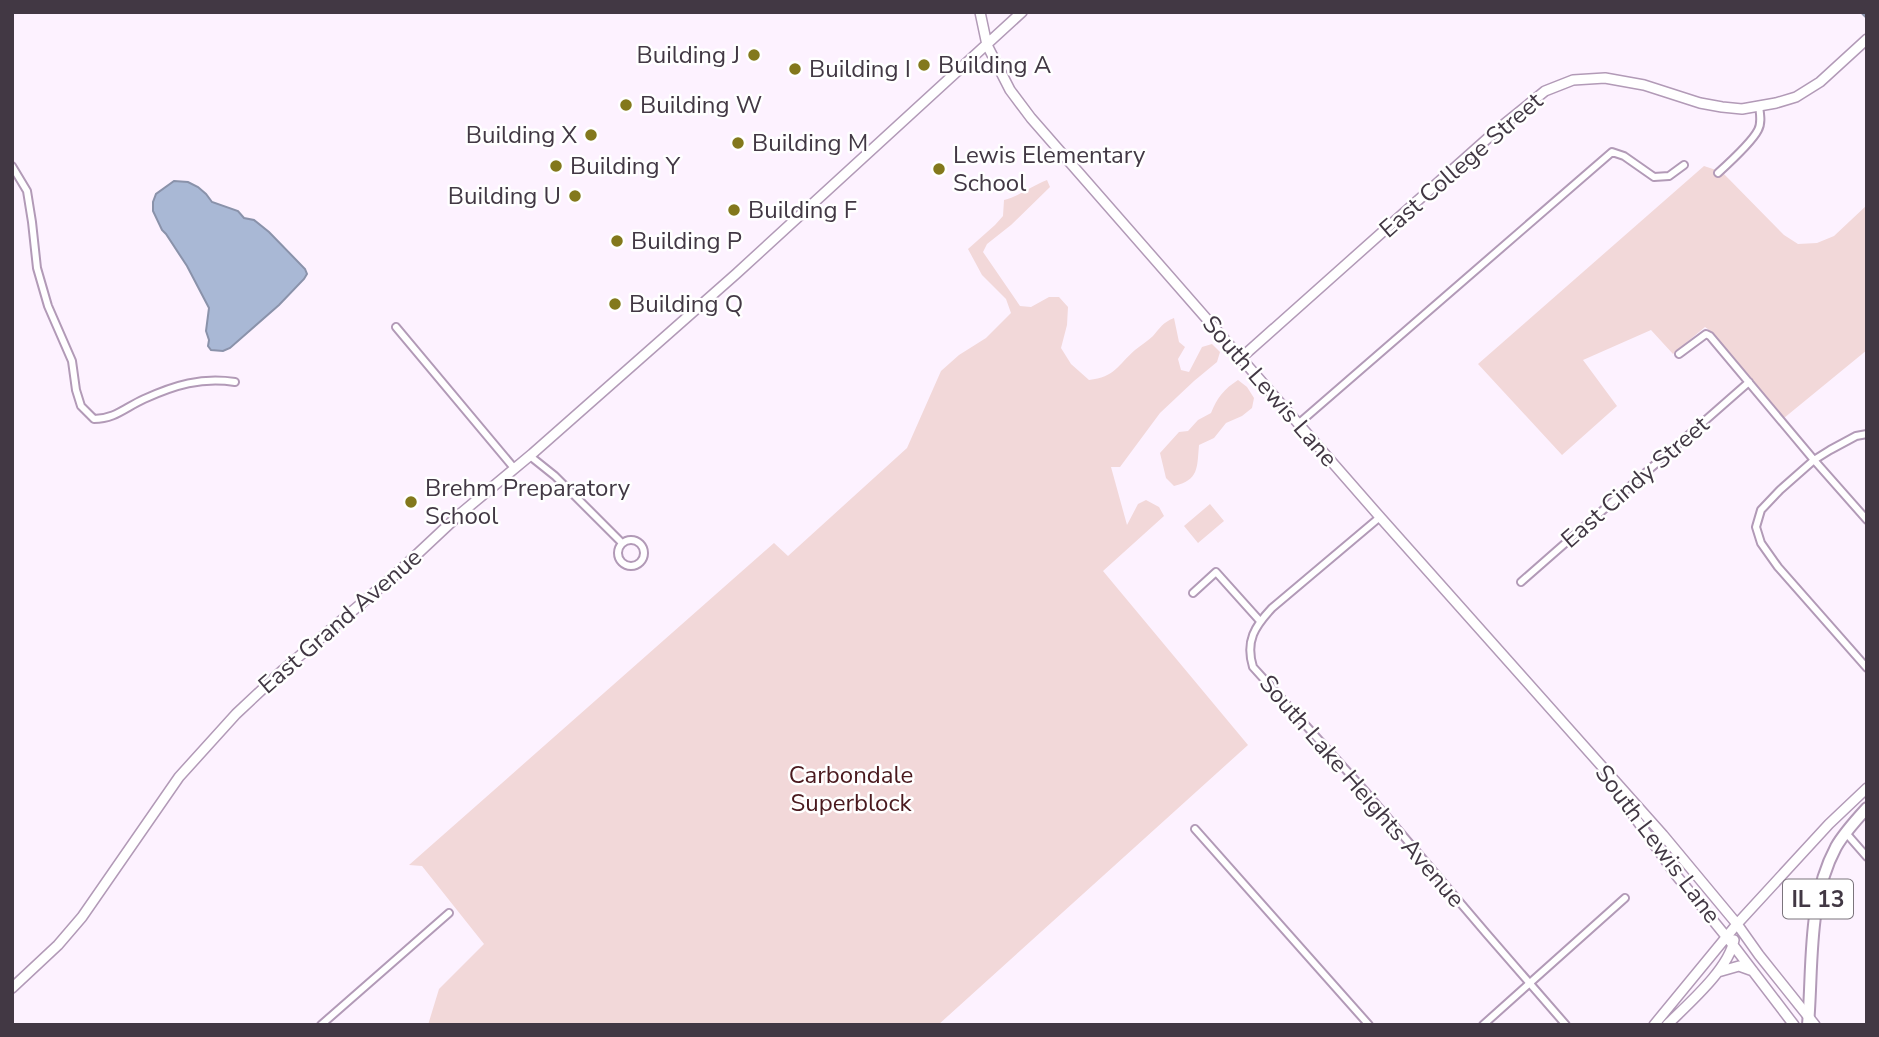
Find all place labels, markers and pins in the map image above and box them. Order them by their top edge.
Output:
place label: Building J [637,39,740,71]
marker: Building J [746,47,762,63]
place label: Building A [938,49,1052,81]
place label: Building I [809,53,911,85]
marker: Building A [916,57,932,73]
marker: Building I [787,61,803,77]
place label: Building W [640,89,762,121]
marker: Building W [618,97,634,113]
place label: Building X [466,119,577,151]
marker: Building X [583,127,599,143]
place label: Building M [752,127,868,159]
marker: Building M [730,135,746,151]
place label: Lewis Elementary School [953,139,1146,199]
place label: Building Y [570,150,681,182]
marker: Building Y [548,158,564,174]
marker: Lewis Elementary School [931,161,947,177]
place label: Building U [448,180,561,212]
marker: Building U [567,188,583,204]
place label: Building F [748,194,857,226]
marker: Building F [726,202,742,218]
place label: Building P [631,225,742,257]
marker: Building P [609,233,625,249]
place label: Building Q [629,288,743,320]
marker: Building Q [607,296,623,312]
place label: Brehm Preparatory School [425,472,631,532]
marker: Brehm Preparatory School [403,494,419,510]

